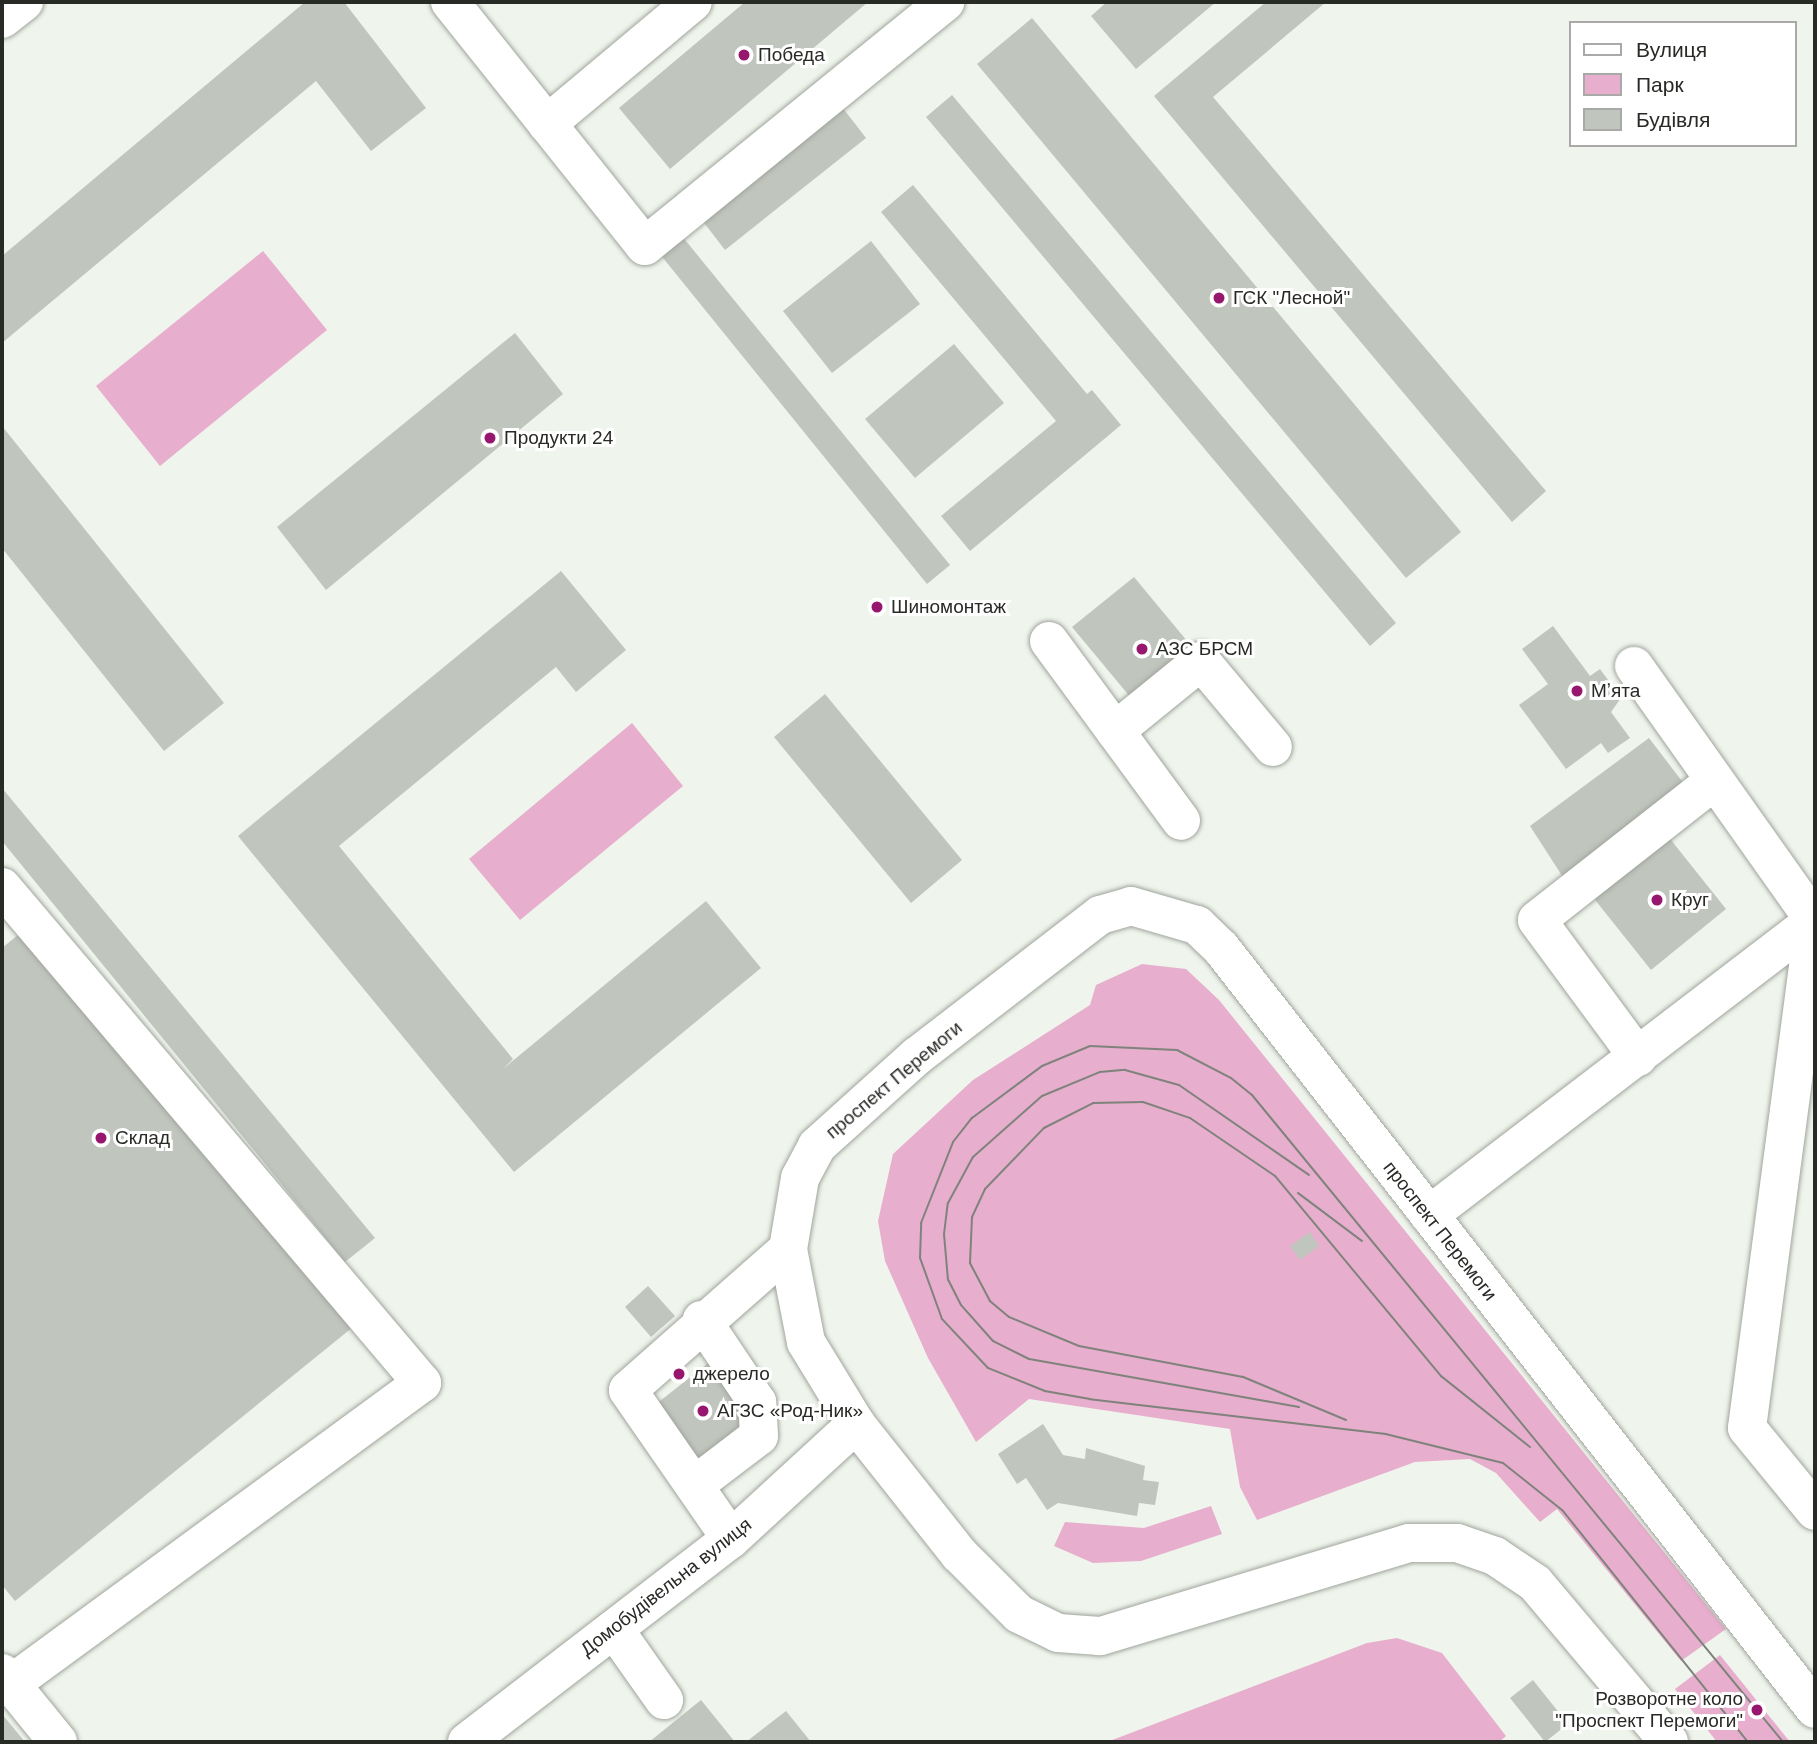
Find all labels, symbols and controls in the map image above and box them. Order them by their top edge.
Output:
legend [1568,21,1796,147]
text: Вулиця [1636,38,1707,61]
place label: Победа [758,44,825,66]
marker: Победа [736,47,752,63]
text: Парк [1636,73,1684,96]
text: Будівля [1636,108,1710,131]
place label: ГСК "Лесной" [1233,287,1350,309]
marker: ГСК "Лесной" [1211,290,1227,306]
place label: Продукти 24 [504,427,613,449]
marker: Продукти 24 [482,430,498,446]
place label: Шиномонтаж [891,596,1006,618]
marker: Шиномонтаж [869,599,885,615]
place label: АЗС БРСМ [1156,638,1253,660]
marker: АЗС БРСМ [1134,641,1150,657]
place label: Мʼята [1591,680,1640,702]
marker: Мʼята [1569,683,1585,699]
place label: Круг [1671,889,1709,911]
marker: Круг [1649,892,1665,908]
street label: проспект Перемоги [821,1016,967,1144]
place label: Склад [115,1127,170,1149]
marker: Склад [93,1130,109,1146]
street label: проспект Перемоги [1378,1157,1502,1305]
place label: джерело [693,1363,770,1385]
marker: джерело [671,1366,687,1382]
place label: АГЗС «Род-Ник» [717,1400,863,1422]
marker: АГЗС «Род-Ник» [695,1403,711,1419]
street label: Домобудівельна вулиця [576,1513,756,1661]
place label: Розворотне коло "Проспект Перемоги" [1555,1688,1743,1732]
marker: Розворотне коло "Проспект Перемоги" [1749,1702,1765,1718]

